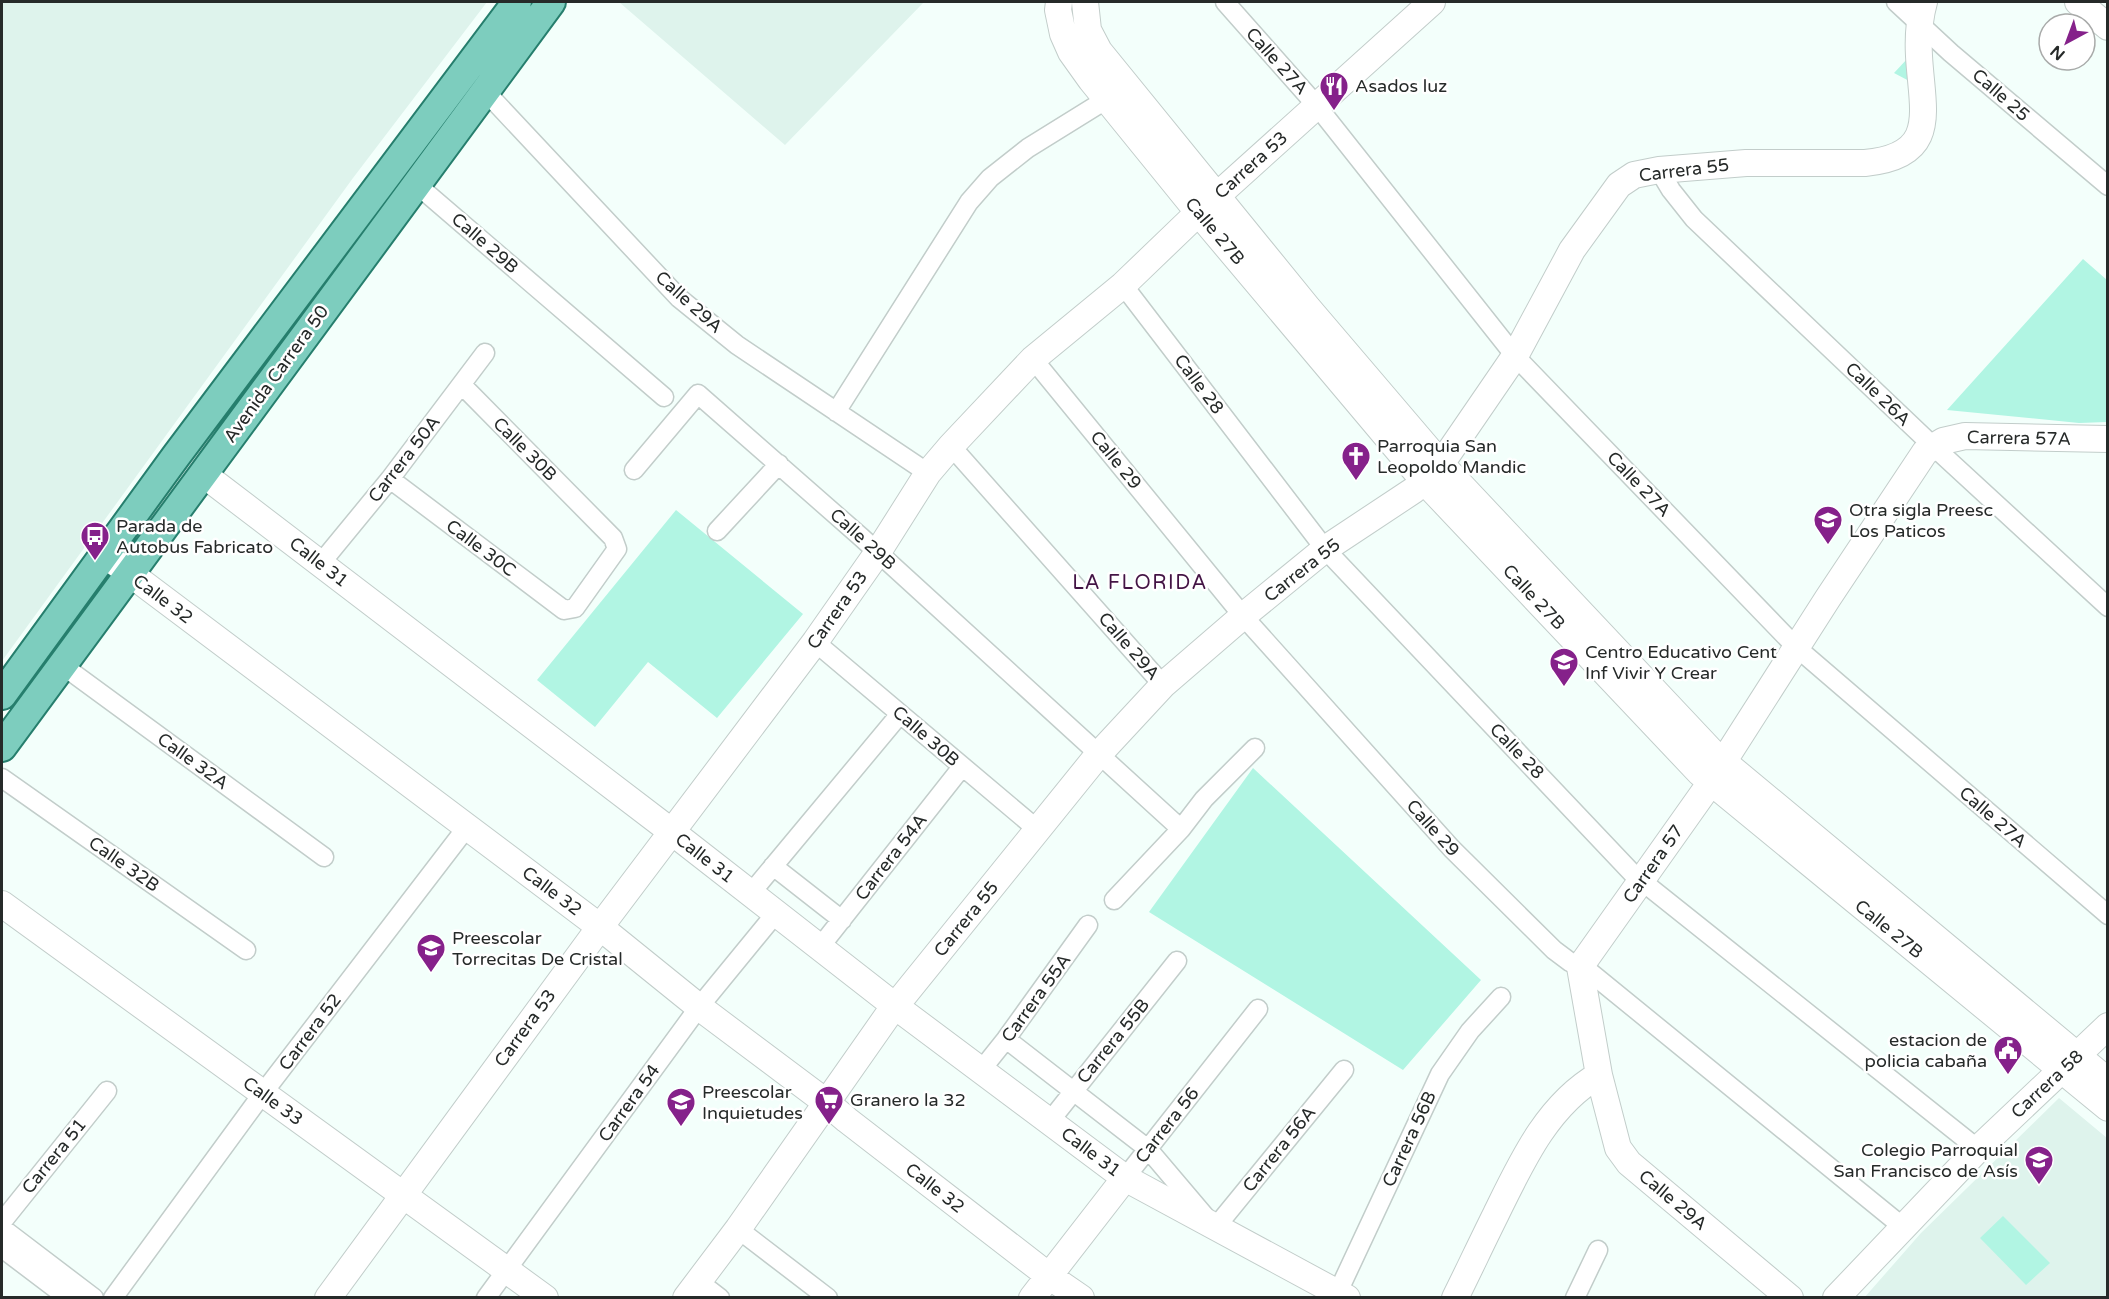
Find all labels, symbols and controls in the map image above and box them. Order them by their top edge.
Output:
north arrow [2037,12,2097,72]
street label: Calle 27A [1241,23,1313,99]
text: N [2046,41,2069,64]
street label: Calle 25 [1968,64,2034,126]
restaurant icon: Asados luz [1318,70,1350,112]
place label: Asados luz [1355,75,1447,97]
street label: Carrera 53 [1210,127,1292,203]
street label: Carrera 55 [1638,154,1730,186]
street label: Calle 27B [1180,193,1250,269]
street label: Calle 29B [447,208,523,278]
street label: Calle 29A [651,266,727,338]
street label: Avenida Carrera 50 [219,301,333,447]
street label: Calle 28 [1169,350,1229,418]
street label: Calle 26A [1841,357,1915,431]
street label: Carrera 50A [363,411,445,507]
street label: Calle 30B [488,412,562,486]
street label: Calle 29 [1086,426,1146,494]
street label: Carrera 57A [1967,426,2071,450]
place label: Parroquia San Leopoldo Mandic [1377,435,1526,478]
church icon: Parroquia San Leopoldo Mandic [1340,440,1372,482]
street label: Calle 27A [1602,447,1676,521]
place label: Otra sigla Preesc Los Paticos [1849,499,1993,542]
street label: Calle 29B [825,504,901,574]
school or university icon: Otra sigla Preesc Los Paticos [1812,504,1844,546]
place label: Parada de Autobus Fabricato [116,515,273,558]
street label: Calle 30C [442,515,520,581]
bus stop icon: Parada de Autobus Fabricato [79,520,111,562]
street label: Calle 31 [285,532,353,592]
street label: Carrera 55 [1260,533,1344,607]
street label: Calle 27B [1498,560,1570,634]
street label: Carrera 53 [802,567,872,653]
street label: Calle 32 [129,569,197,629]
district label: LA FLORIDA [1072,571,1208,595]
street label: Calle 29A [1094,608,1164,684]
place label: Centro Educativo Cent Inf Vivir Y Crear [1585,641,1777,684]
school or university icon: Centro Educativo Cent Inf Vivir Y Crear [1548,646,1580,688]
street label: Calle 30B [888,701,964,771]
street label: Calle 28 [1485,719,1549,783]
street label: Calle 32A [153,728,233,794]
street label: Calle 27A [1955,782,2031,852]
street label: Calle 29 [1402,795,1464,861]
street label: Carrera 54A [850,809,932,905]
street label: Carrera 57 [1618,821,1688,907]
street label: Calle 31 [671,828,739,888]
street label: Calle 32B [84,832,164,896]
street label: Calle 32 [518,861,586,921]
street label: Carrera 55 [929,877,1003,961]
street label: Calle 27B [1850,895,1928,963]
place label: Preescolar Torrecitas De Cristal [452,927,623,970]
school or university icon: Preescolar Torrecitas De Cristal [415,932,447,974]
street label: Carrera 55A [997,949,1075,1047]
street label: Carrera 53 [489,985,561,1071]
street label: Carrera 52 [274,989,346,1075]
street label: Carrera 55B [1072,994,1154,1088]
place label: estacion de policia cabaña [1865,1029,1987,1072]
public building icon: estacion de policia cabaña [1992,1034,2024,1076]
street label: Carrera 58 [2006,1045,2088,1123]
street label: Carrera 54 [593,1060,665,1146]
street label: Calle 33 [239,1072,307,1130]
place label: Preescolar Inquietudes [702,1081,803,1124]
street label: Carrera 56 [1130,1083,1204,1167]
supermarket icon: Granero la 32 [813,1084,845,1126]
school or university icon: Preescolar Inquietudes [665,1086,697,1128]
street label: Carrera 56B [1377,1088,1441,1190]
place label: Granero la 32 [850,1089,966,1111]
street label: Carrera 56A [1238,1102,1320,1196]
street label: Carrera 51 [17,1114,91,1198]
street label: Calle 31 [1057,1122,1125,1182]
place label: Colegio Parroquial San Francisco de Asís [1833,1139,2018,1182]
school or university icon: Colegio Parroquial San Francisco de Asís [2023,1144,2055,1186]
street label: Calle 32 [901,1158,969,1218]
street label: Calle 29A [1634,1165,1712,1235]

